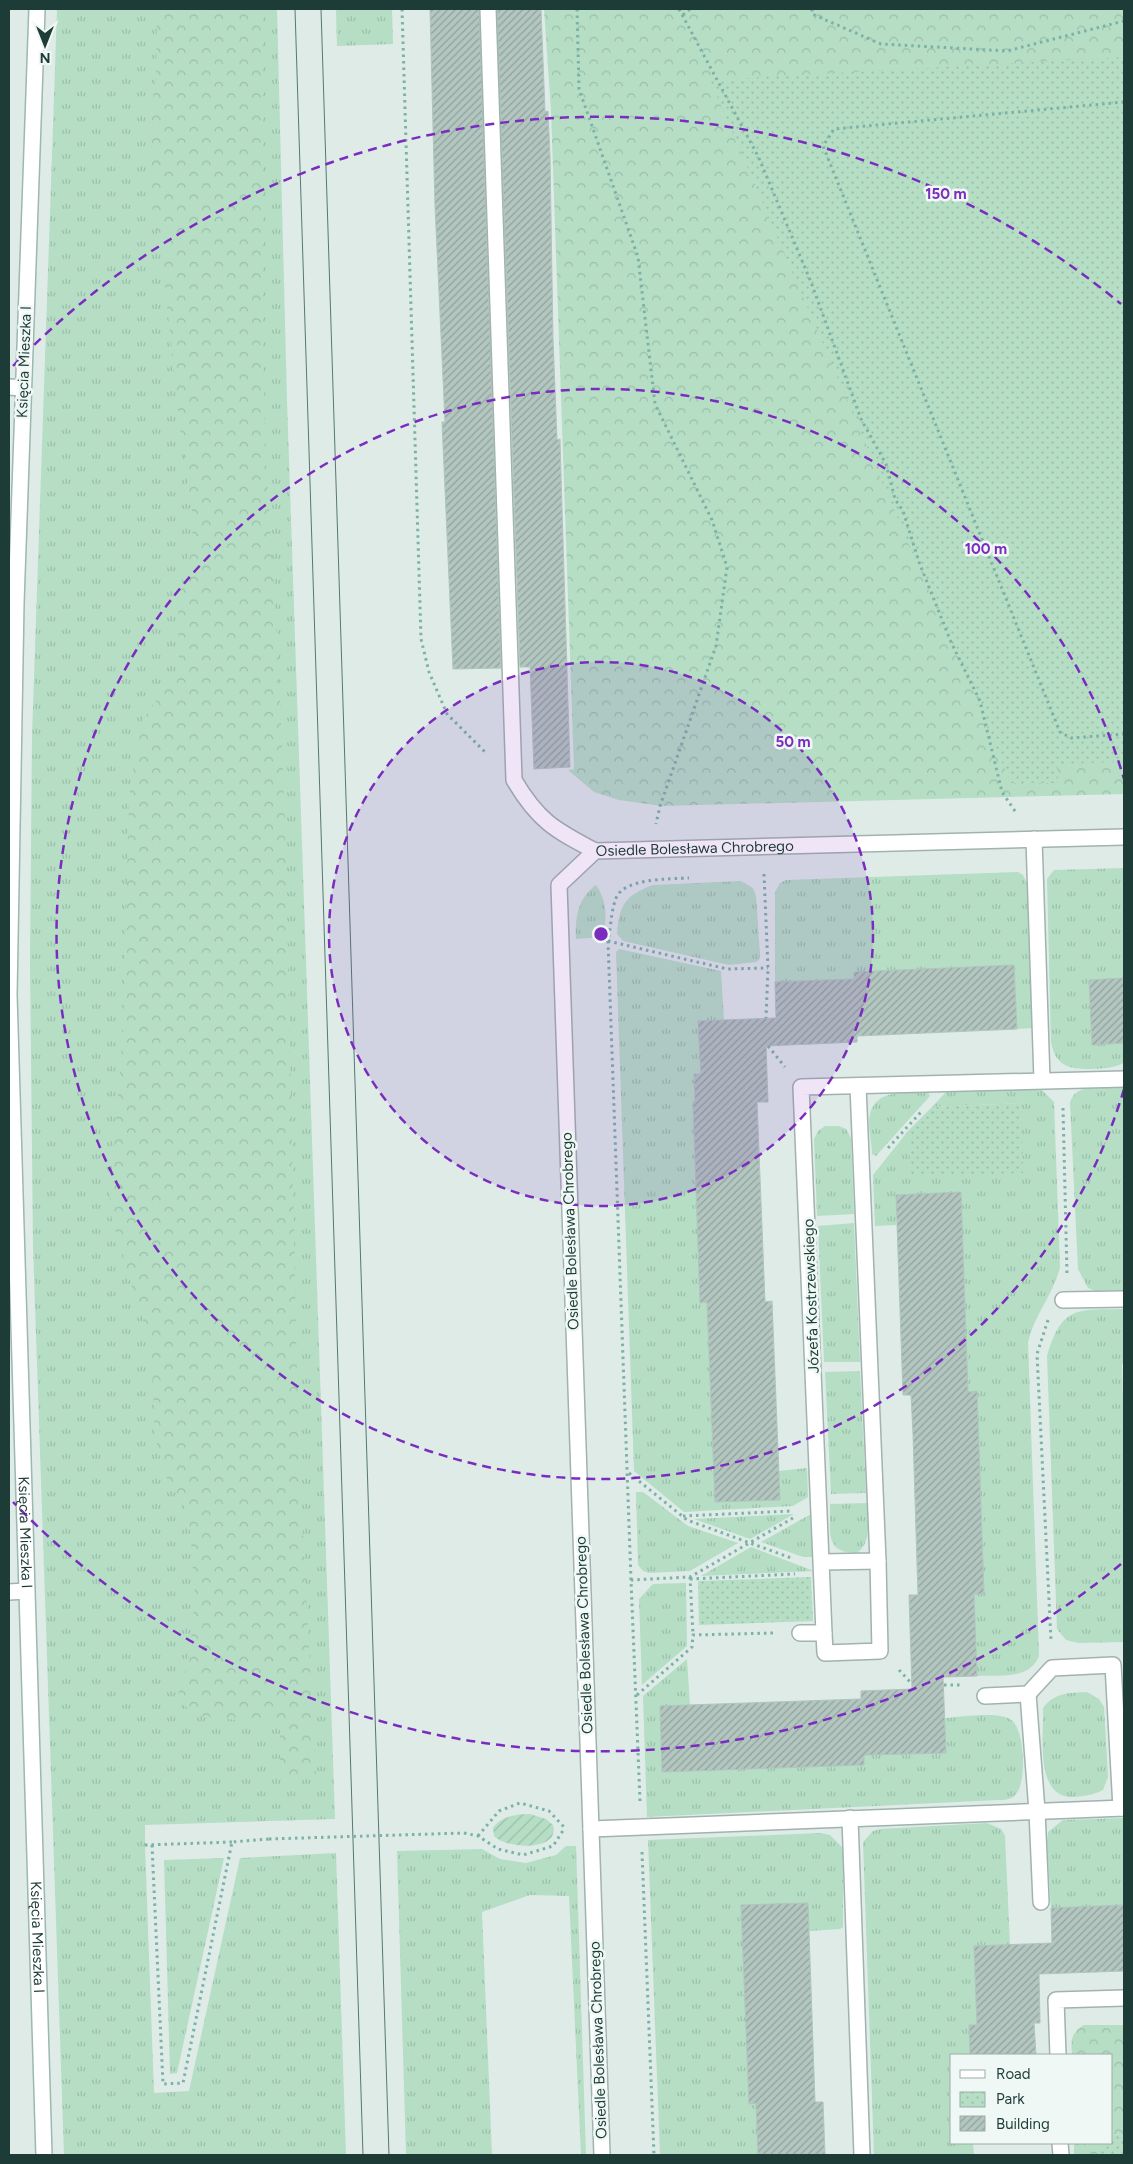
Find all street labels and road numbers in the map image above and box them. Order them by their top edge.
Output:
street label: Księcia Mieszka I [13,306,35,418]
street label: Osiedle Bolesława Chrobrego [595,837,794,860]
street label: Osiedle Bolesława Chrobrego [558,1132,582,1330]
street label: Józefa Kostrzewskiego [799,1218,823,1374]
street label: Księcia Mieszka I [15,1476,36,1589]
street label: Osiedle Bolesława Chrobrego [572,1536,596,1734]
street label: Księcia Mieszka I [27,1881,48,1993]
street label: Osiedle Bolesława Chrobrego [586,1941,610,2139]

